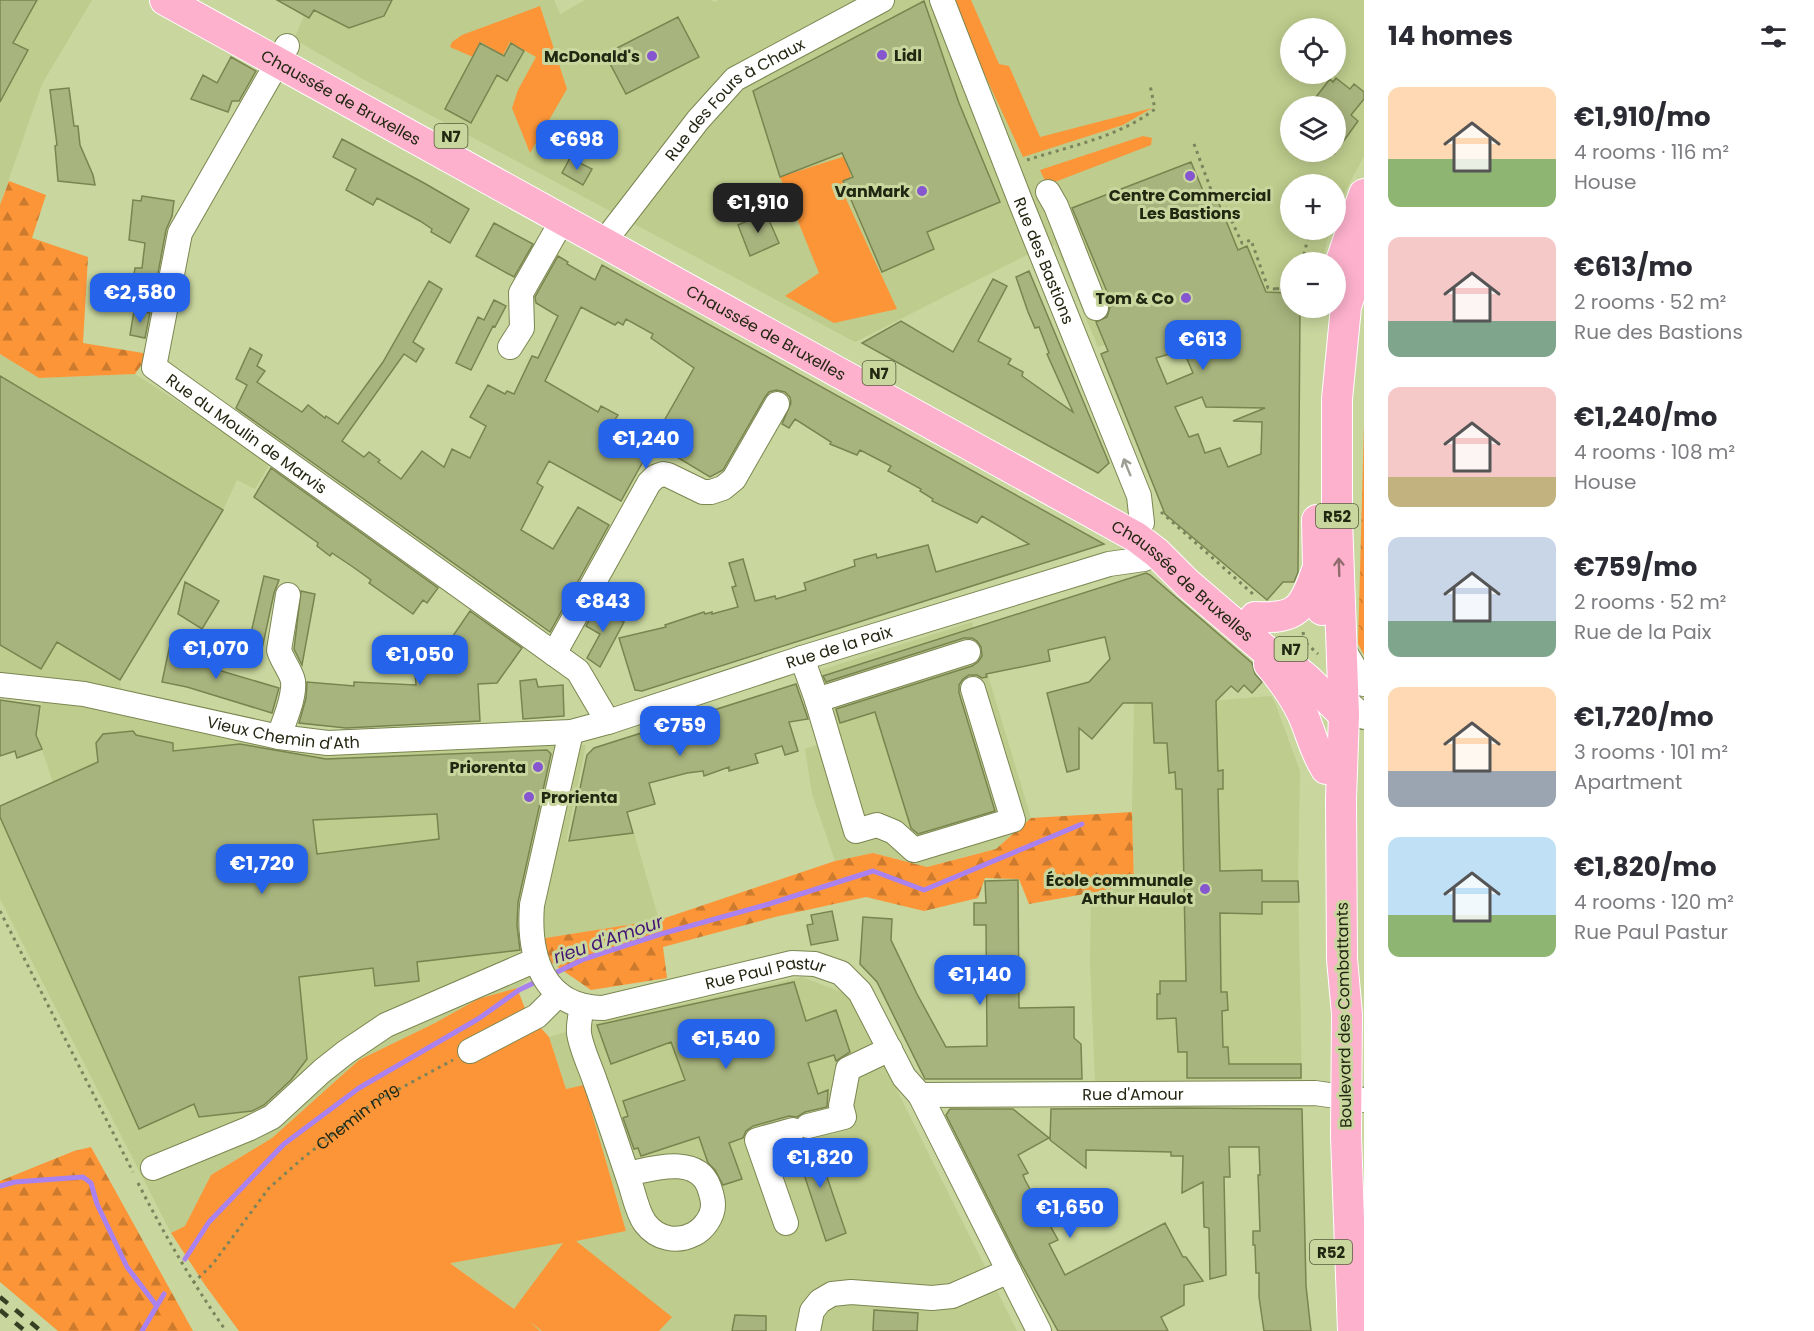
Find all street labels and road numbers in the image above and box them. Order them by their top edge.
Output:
street label: Rue des Fours à Chaux [659,32,809,166]
street label: Chaussée de Bruxelles [257,44,425,151]
road number: N7 [434,124,468,148]
street label: Rue des Bastions [1008,194,1080,328]
street label: Chaussée de Bruxelles [682,279,850,386]
road number: N7 [862,361,896,385]
street label: Rue du Moulin de Marvis [162,368,332,499]
road number: R52 [1316,504,1358,528]
street label: Chaussée de Bruxelles [1107,514,1258,647]
street label: Rue de la Paix [783,620,895,674]
road number: N7 [1274,637,1308,661]
street label: Vieux Chemin d'Ath [205,710,360,755]
street label: Boulevard des Combattants [1331,902,1357,1128]
street label: Rue Paul Pastur [703,951,829,995]
street label: Chemin n°19 [311,1079,404,1155]
street label: Rue d'Amour [1082,1082,1184,1106]
road number: R52 [1310,1240,1352,1264]

